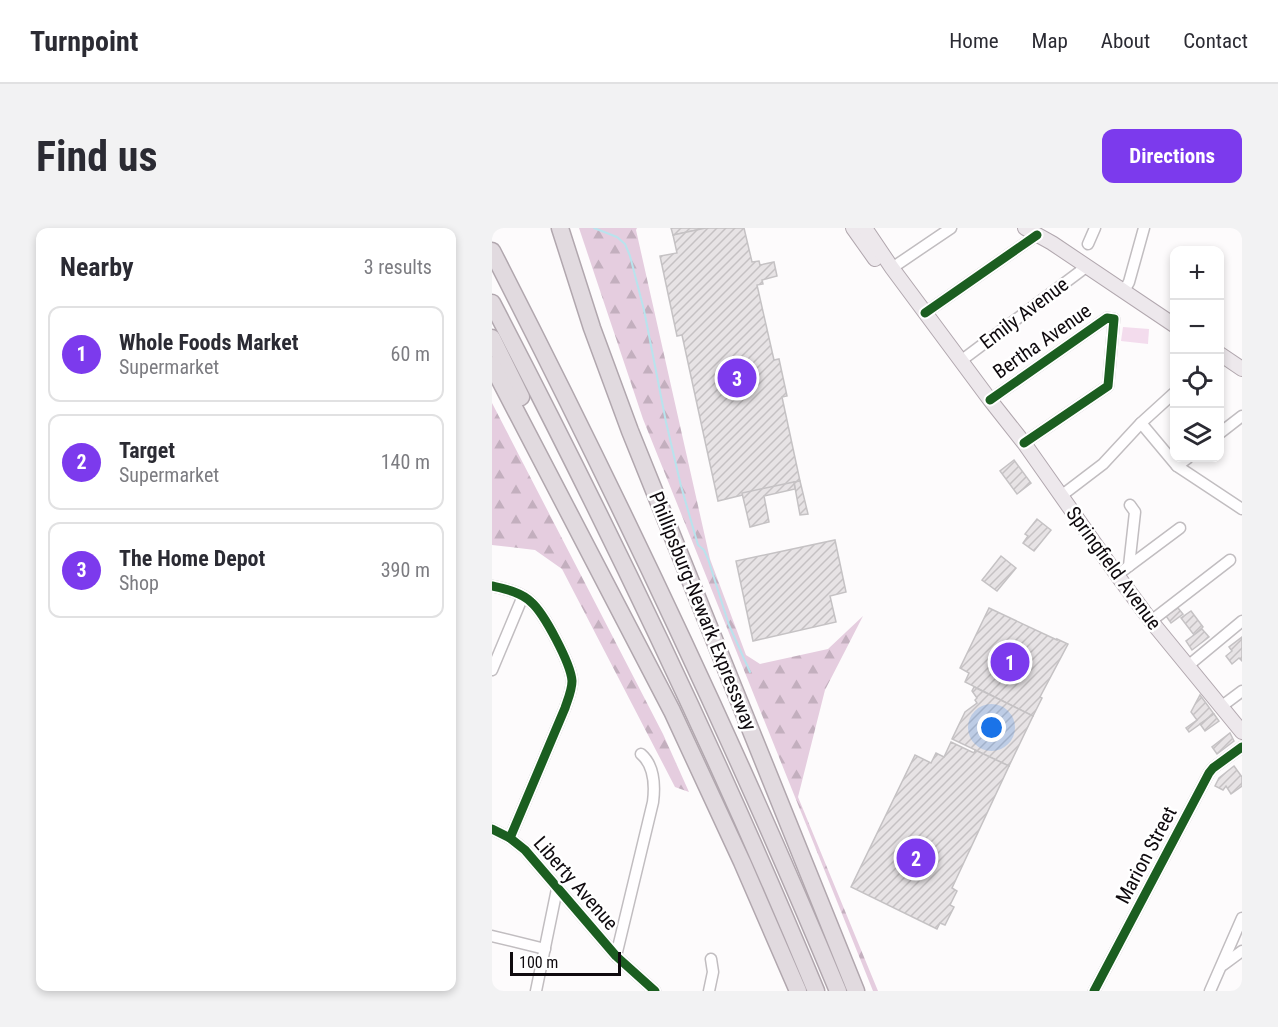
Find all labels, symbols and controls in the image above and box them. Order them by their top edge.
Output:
text: Turnpoint [30,25,138,58]
text: Home [949,29,999,53]
text: Map [1032,29,1068,53]
text: About [1101,29,1150,53]
text: Contact [1183,29,1248,53]
button: Directions [1102,129,1242,183]
text: Find us [36,132,157,181]
map controls [1170,246,1224,462]
button: + [1170,246,1224,300]
text: Nearby [60,252,134,282]
text: 3 results [364,255,432,279]
street label: Emily Avenue [975,272,1073,354]
street label: Bertha Avenue [988,298,1096,384]
button: − [1170,300,1224,354]
text: Whole Foods Market [119,330,298,355]
text: 1 [76,342,87,366]
text: 60 m [391,342,430,366]
button: locate [1170,354,1224,408]
text: Supermarket [119,355,219,379]
pin: 3 [718,356,756,400]
button: layers [1170,408,1224,462]
text: Target [119,438,175,463]
text: 2 [76,450,87,474]
text: 140 m [381,450,430,474]
text: Supermarket [119,463,219,487]
street label: Phillipsburg-Newark Expressway [644,488,762,734]
street label: Springfield Avenue [1061,502,1167,634]
text: The Home Depot [119,546,265,571]
text: 3 [76,558,87,582]
text: 390 m [381,558,430,582]
text: Shop [119,571,159,595]
pin: 1 [990,640,1030,684]
your location [977,713,1006,742]
street label: Marion Street [1110,802,1182,908]
street label: Liberty Avenue [529,831,623,935]
pin: 2 [896,836,936,880]
scale bar [510,949,621,976]
text: 100 m [519,953,558,972]

